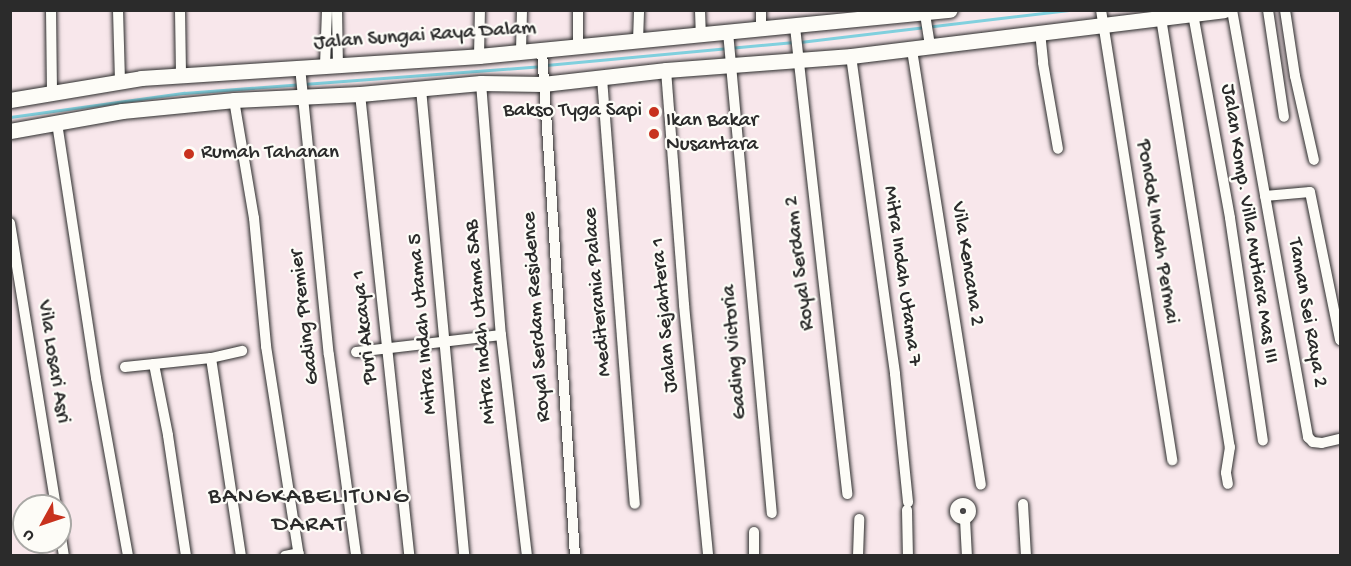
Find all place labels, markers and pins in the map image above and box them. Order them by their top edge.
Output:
place label: Bakso Tyga Sapi [503,99,642,125]
marker: Bakso Tyga Sapi [647,105,661,119]
place label: Ikan Bakar Nusantara [666,109,758,159]
marker: Ikan Bakar Nusantara [647,127,661,141]
place label: Rumah Tahanan [201,141,339,167]
marker: Rumah Tahanan [182,147,196,161]

